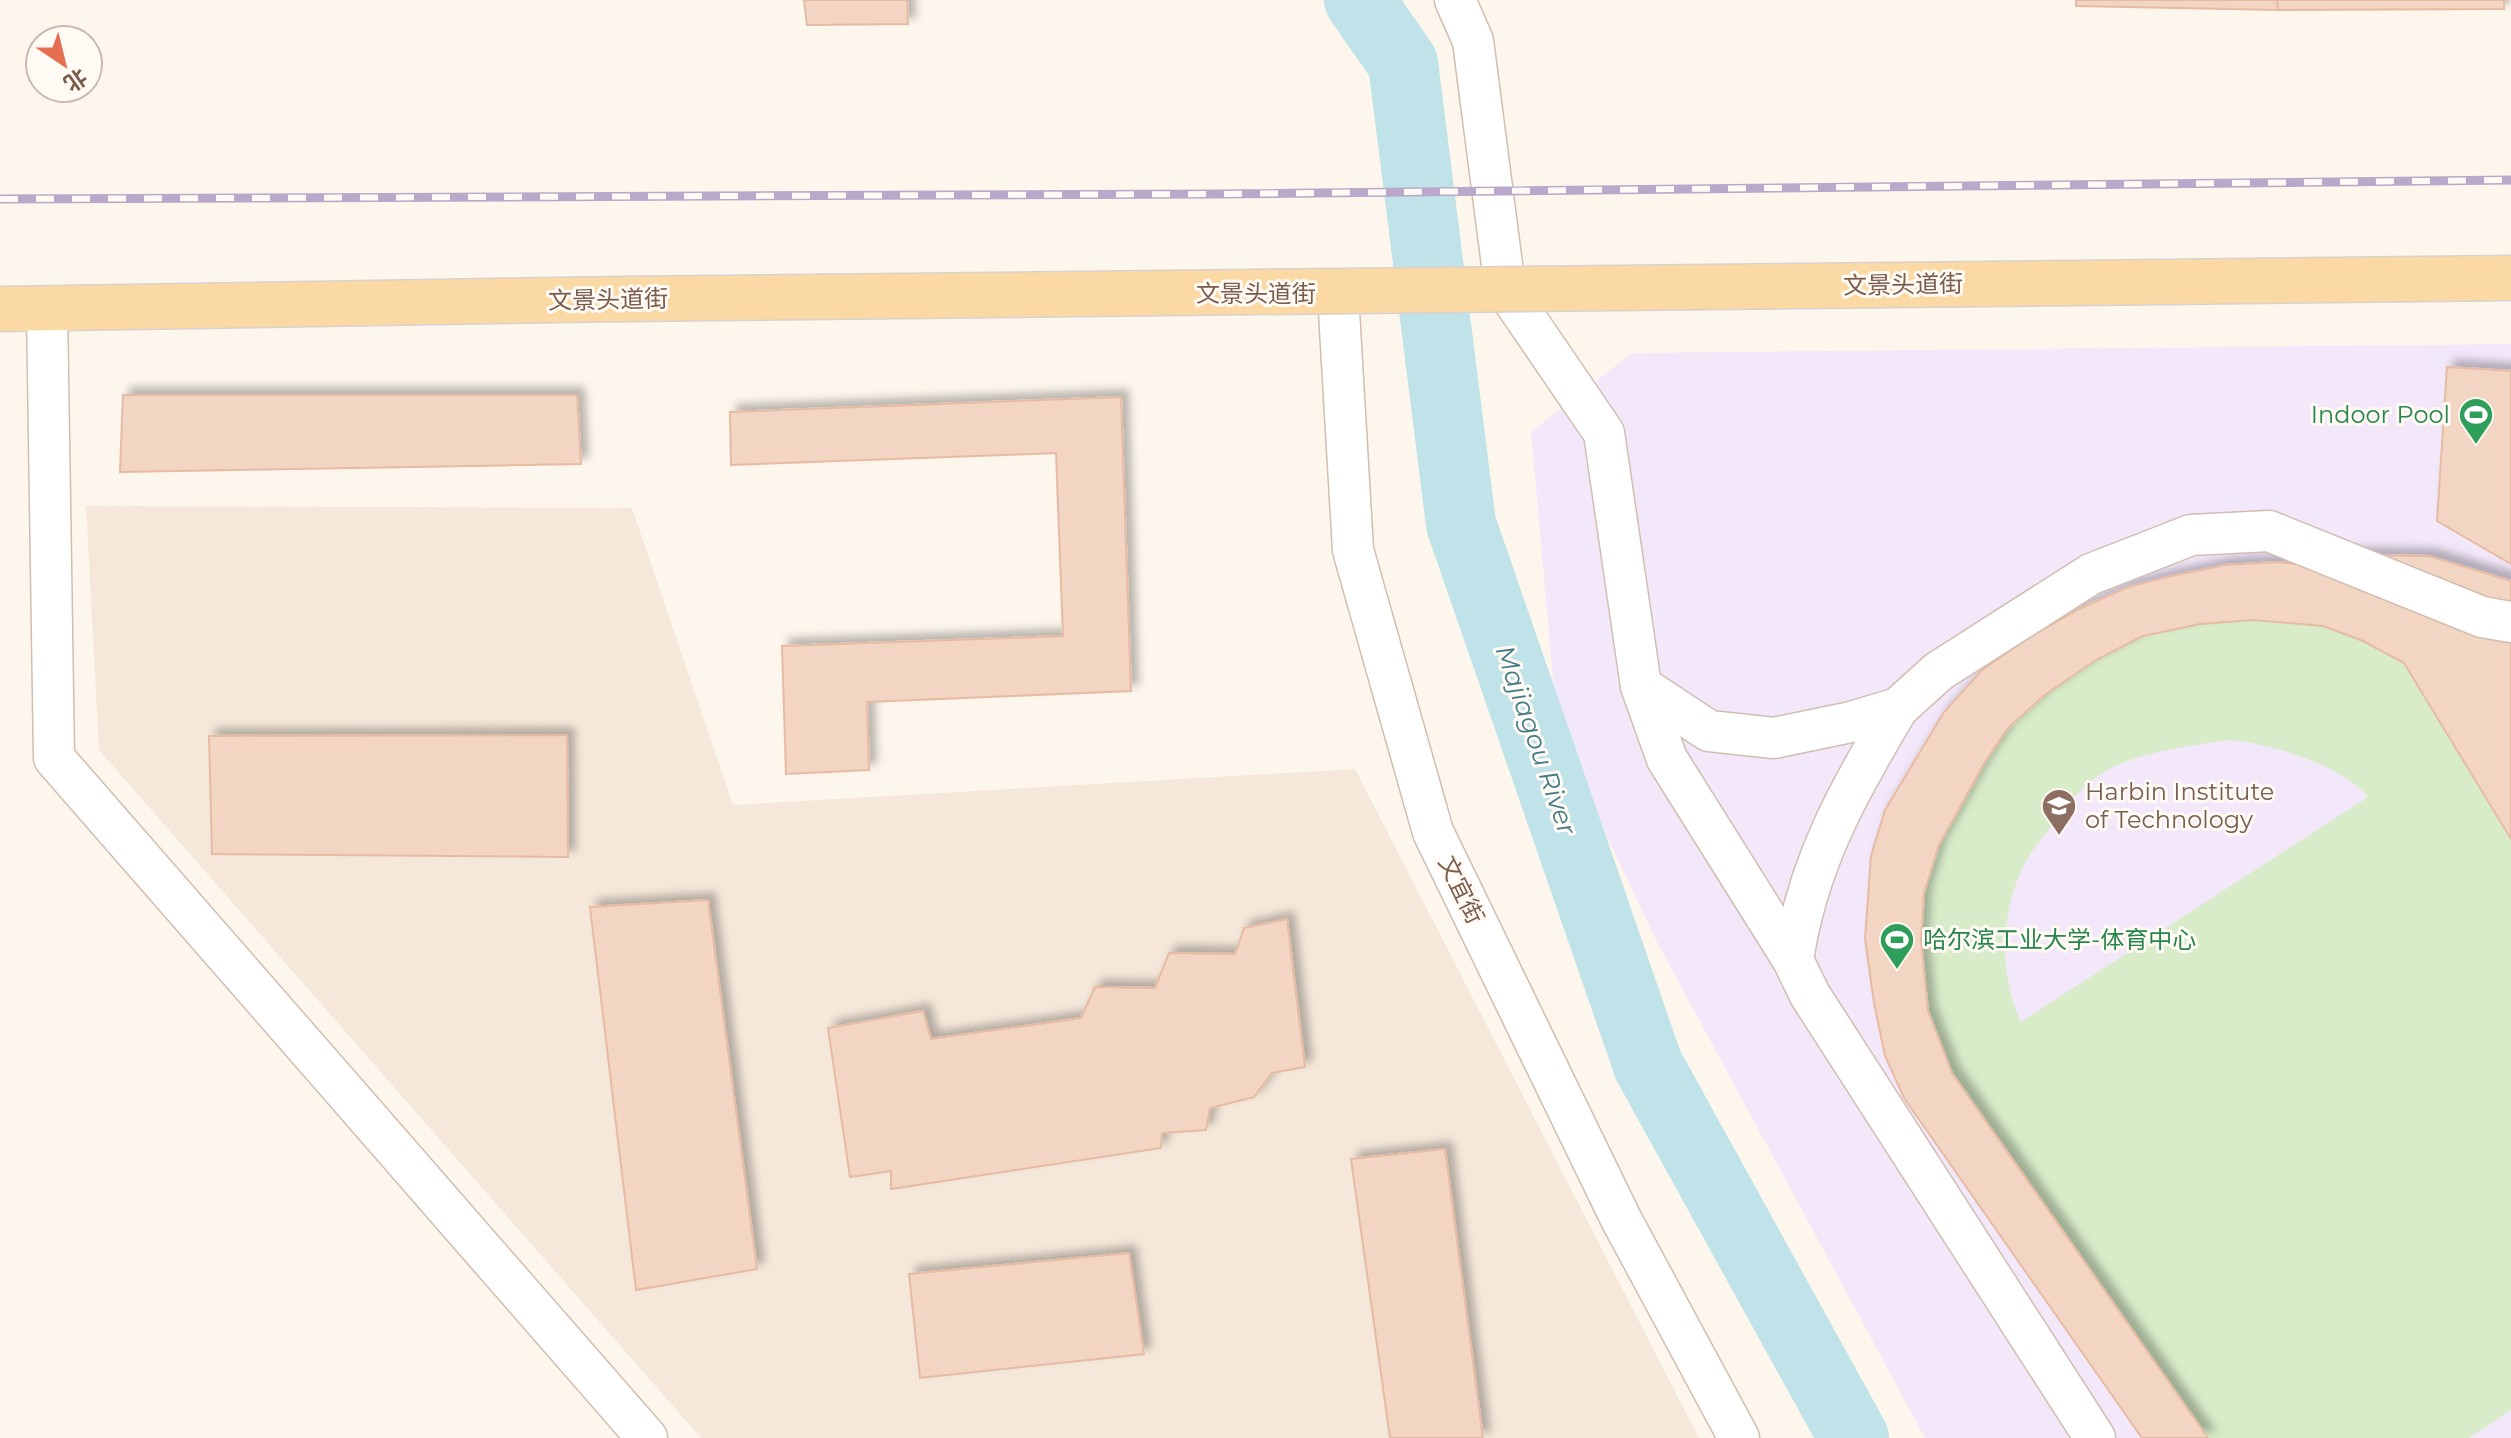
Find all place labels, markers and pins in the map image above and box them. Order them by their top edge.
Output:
sports icon: Indoor Pool [2457,396,2495,446]
place label: Indoor Pool [2311,400,2450,429]
place label: Harbin Institute of Technology [2085,777,2274,834]
school or university icon: Harbin Institute of Technology [2040,787,2078,837]
sports icon: 哈尔滨工业大学-体育中心 [1878,921,1916,971]
place label: 哈尔滨工业大学-体育中心 [1923,925,2196,954]

